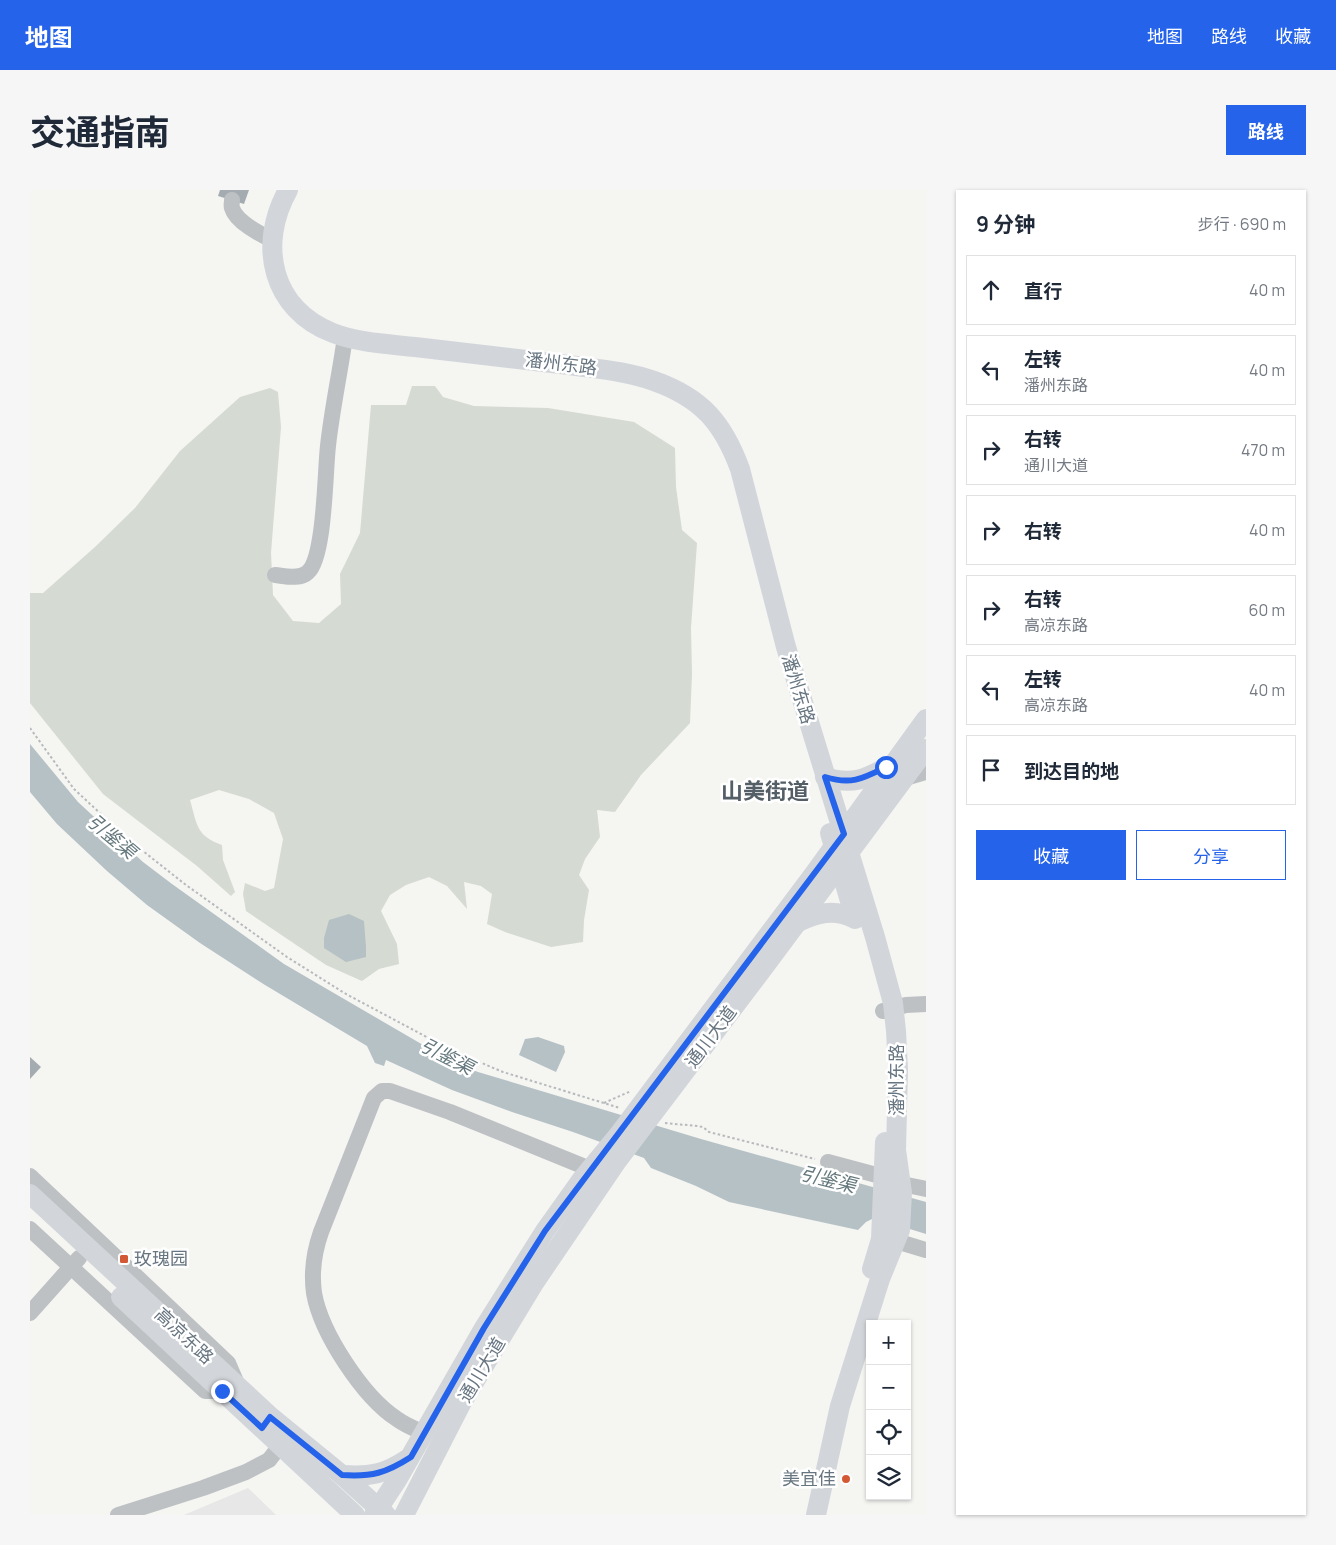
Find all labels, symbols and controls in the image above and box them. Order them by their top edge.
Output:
text: 地图 [25,20,73,53]
text: 地图 [1147,24,1183,48]
text: 路线 [1211,24,1247,48]
text: 收藏 [1275,24,1311,48]
button: 路线 [1226,105,1306,155]
text: 交通指南 [30,108,170,156]
text: 9 分钟 [976,210,1035,238]
text: 步行 · 690 m [1198,213,1286,235]
icon: ahead [977,276,1005,304]
text: 直行 [1024,278,1062,304]
text: 40 m [1249,279,1285,301]
text: 左转 [1024,346,1062,372]
street label: 潘州东路 [524,347,598,379]
icon: left [977,356,1005,384]
text: 40 m [1249,359,1285,381]
text: 潘州东路 [1024,374,1088,396]
text: 右转 [1024,426,1062,452]
icon: right [977,436,1005,464]
text: 470 m [1241,439,1285,461]
text: 通川大道 [1024,454,1088,476]
icon: right [977,516,1005,544]
text: 右转 [1024,518,1062,544]
text: 40 m [1249,519,1285,541]
text: 右转 [1024,586,1062,612]
icon: right [977,596,1005,624]
text: 60 m [1249,599,1285,621]
text: 高凉东路 [1024,614,1088,636]
street label: 潘州东路 [777,651,821,727]
text: 左转 [1024,666,1062,692]
icon: left [977,676,1005,704]
text: 40 m [1249,679,1285,701]
text: 高凉东路 [1024,694,1088,716]
route start [875,756,898,779]
icon: arrive [977,756,1005,784]
text: 到达目的地 [1024,758,1119,784]
district label: 山美街道 [721,776,809,806]
water label: 引鉴渠 [82,808,144,866]
button: 收藏 [976,830,1126,880]
button: 分享 [1136,830,1286,880]
street label: 通川大道 [679,1000,741,1072]
water label: 引鉴渠 [416,1031,481,1082]
street label: 潘州东路 [884,1044,908,1116]
water label: 引鉴渠 [797,1159,862,1199]
place label: 玫瑰园 [134,1246,188,1270]
marker: 玫瑰园 [118,1253,130,1265]
street label: 高凉东路 [150,1302,219,1369]
map controls [866,1320,911,1500]
button: + [866,1320,911,1365]
street label: 通川大道 [452,1332,510,1407]
button: − [866,1365,911,1410]
route end [211,1380,234,1403]
button: locate [866,1410,911,1455]
button: layers [866,1455,911,1500]
place label: 美宜佳 [782,1466,836,1490]
marker: 美宜佳 [840,1473,852,1485]

